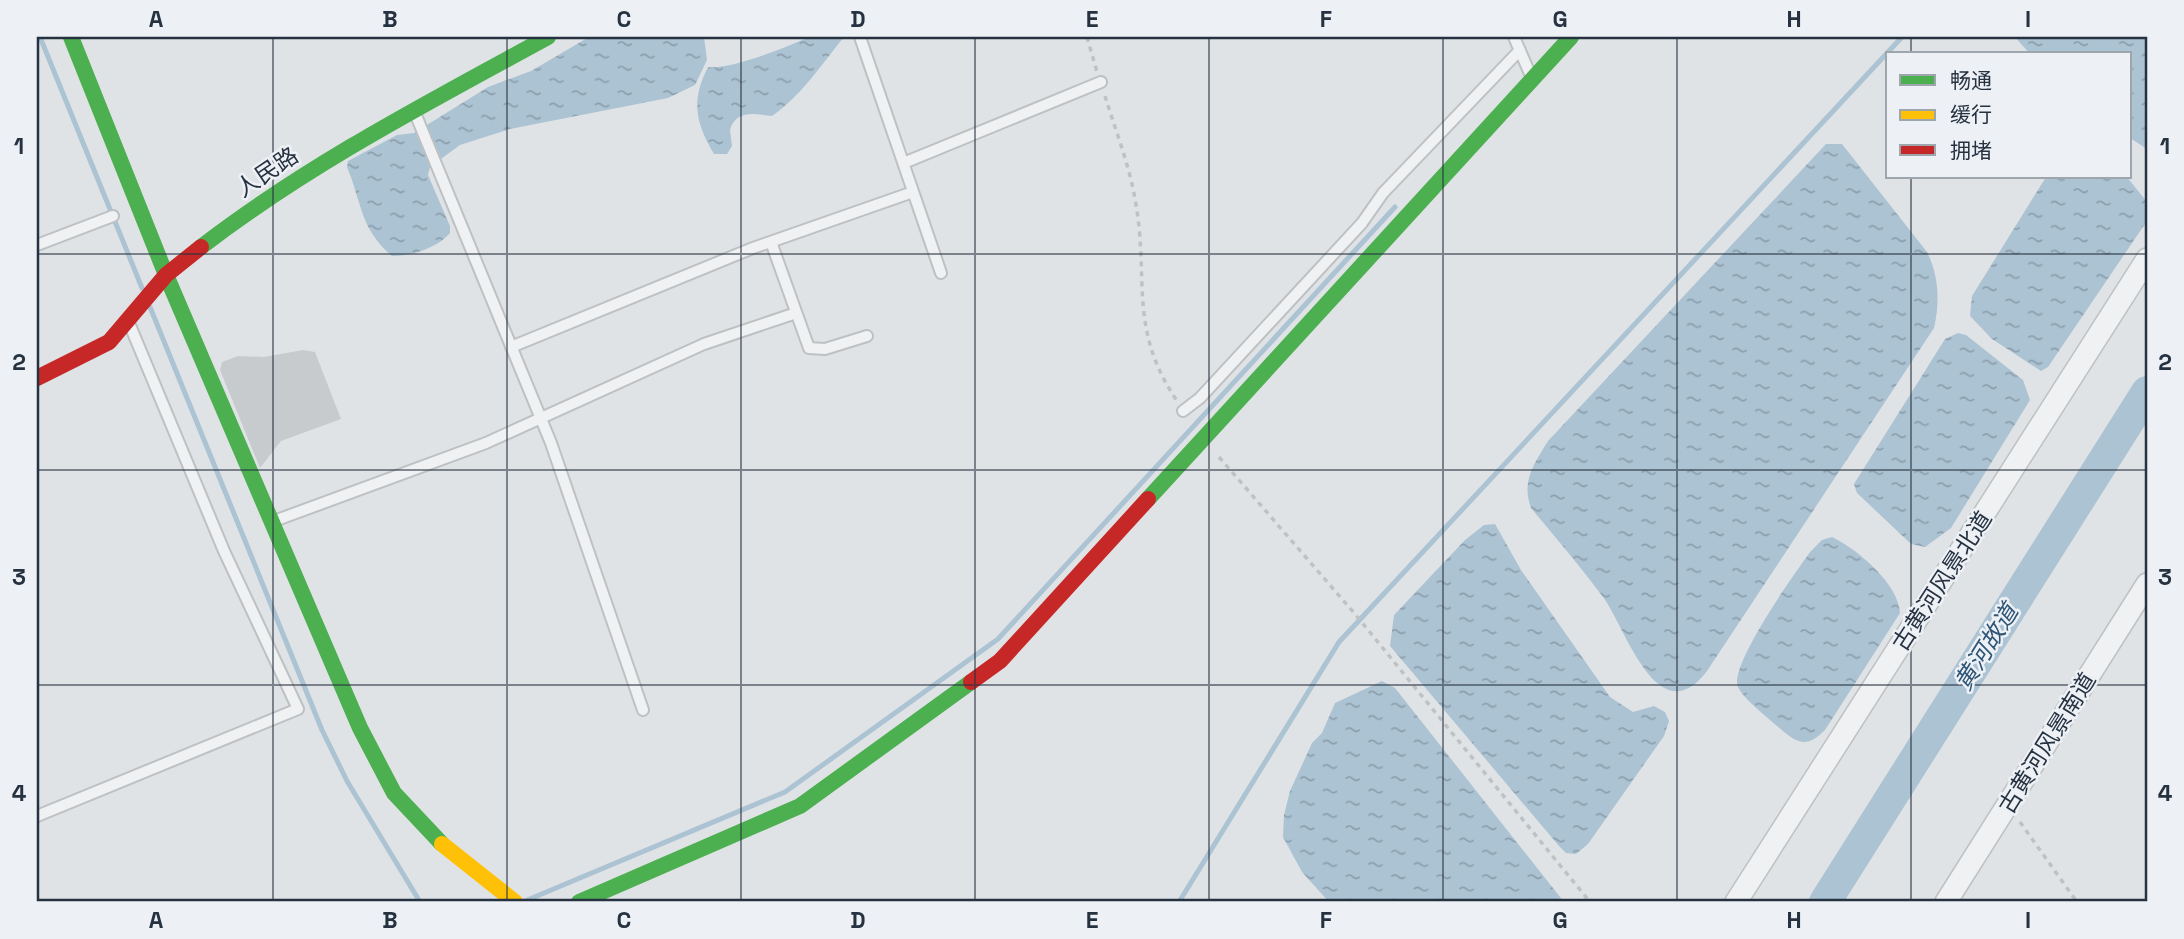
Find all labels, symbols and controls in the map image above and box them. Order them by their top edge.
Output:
text: A [149,4,164,34]
text: B [382,4,398,34]
text: C [617,4,631,34]
text: D [850,4,866,34]
text: E [1086,4,1098,34]
text: F [1320,4,1332,34]
text: G [1552,4,1568,34]
text: H [1786,4,1802,34]
text: I [2025,4,2031,34]
legend [1886,52,2132,178]
text: 畅通 [1950,67,1992,94]
text: 缓行 [1950,101,1992,128]
text: 1 [14,131,24,161]
text: 1 [2160,131,2170,161]
text: 拥堵 [1950,137,1992,164]
street label: 人民路 [230,140,304,204]
text: 2 [12,347,26,377]
text: 2 [2158,347,2172,377]
street label: 古黄河风景北道 [1886,505,1998,657]
text: 3 [12,562,26,592]
text: 3 [2158,562,2172,592]
water label: 黄河故道 [1947,596,2026,696]
street label: 古黄河风景南道 [1992,667,2102,819]
text: 4 [12,778,27,808]
text: 4 [2158,778,2173,808]
text: A [149,905,164,935]
text: B [382,905,398,935]
text: C [617,905,631,935]
text: D [850,905,866,935]
text: E [1086,905,1098,935]
text: F [1320,905,1332,935]
text: G [1552,905,1568,935]
text: H [1786,905,1802,935]
text: I [2025,905,2031,935]

